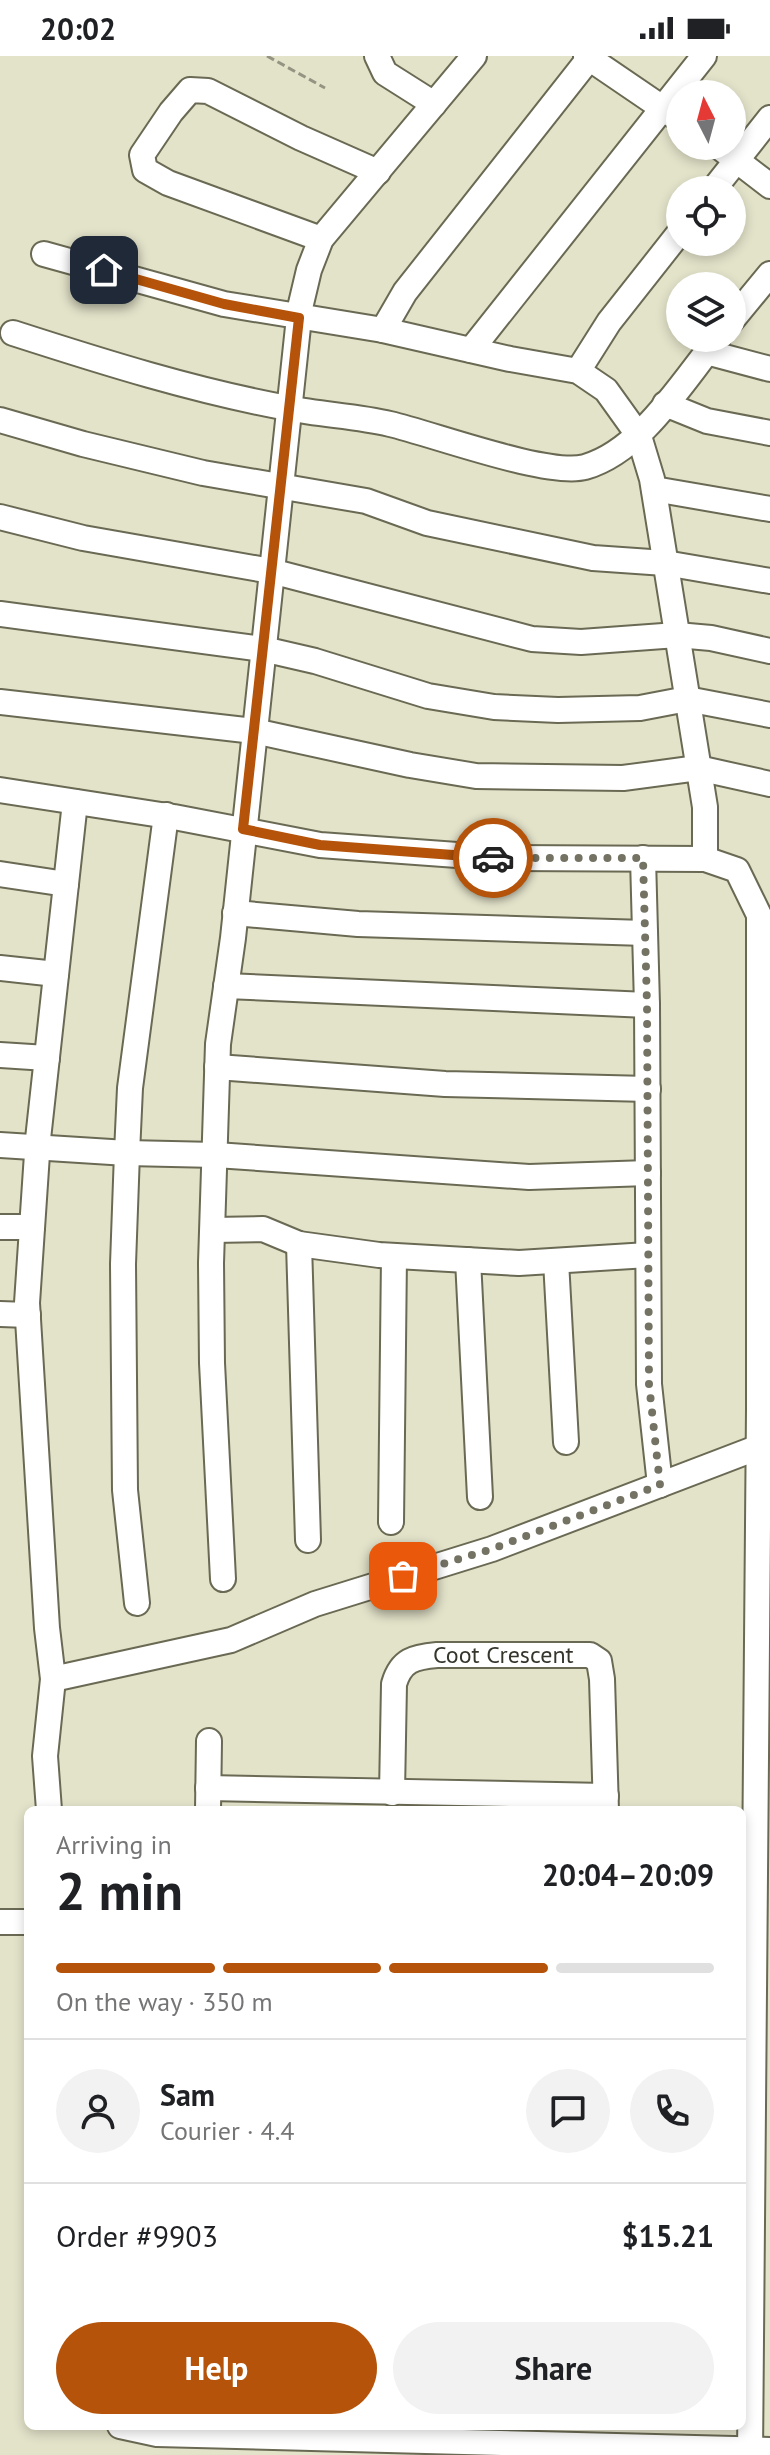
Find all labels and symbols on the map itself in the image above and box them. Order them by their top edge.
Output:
north arrow [666,80,746,160]
pin [70,236,138,304]
courier [453,818,533,898]
pin [369,1542,437,1610]
street label: Coot Crescent [433,1639,574,1670]

